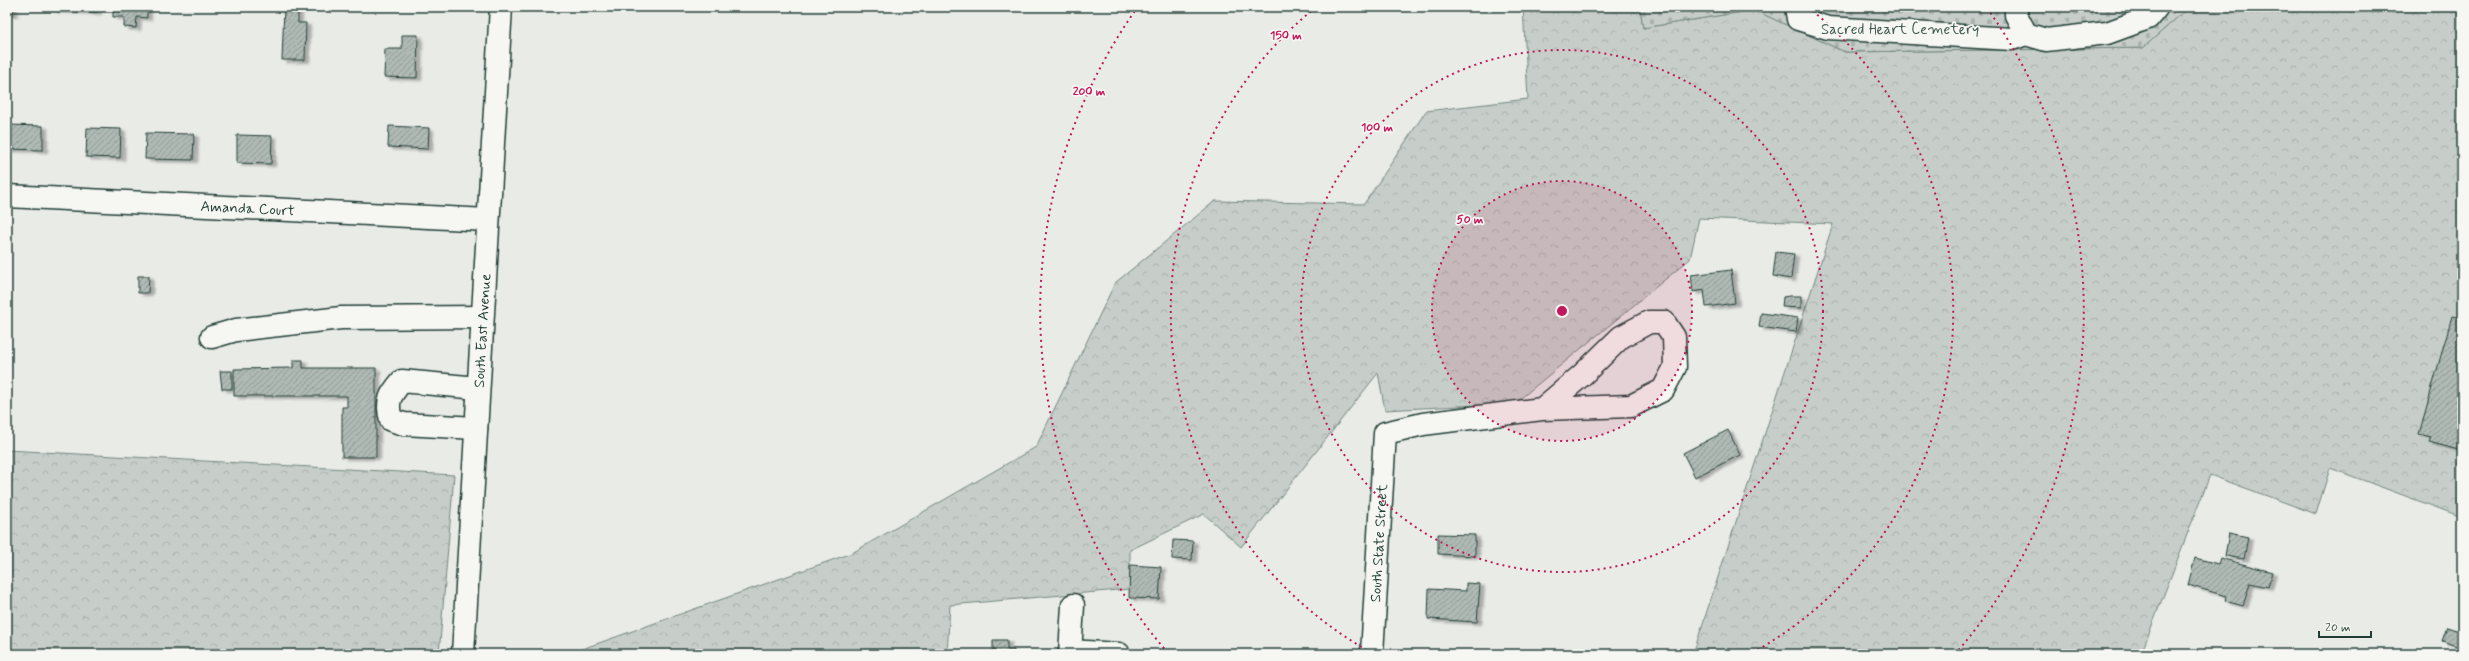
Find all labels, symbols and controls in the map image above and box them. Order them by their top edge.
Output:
park label: Sacred Heart Cemetery [1821,20,1979,40]
text: 150 m [1270,28,1302,44]
text: 200 m [1073,84,1106,100]
text: 100 m [1361,120,1394,136]
street label: Amanda Court [200,197,295,221]
text: 50 m [1457,212,1484,228]
street label: South East Avenue [470,273,496,388]
centre of rings [1555,304,1569,318]
street label: South State Street [1366,483,1393,603]
scale bar [2319,613,2371,639]
text: 20 m [2325,620,2351,636]

